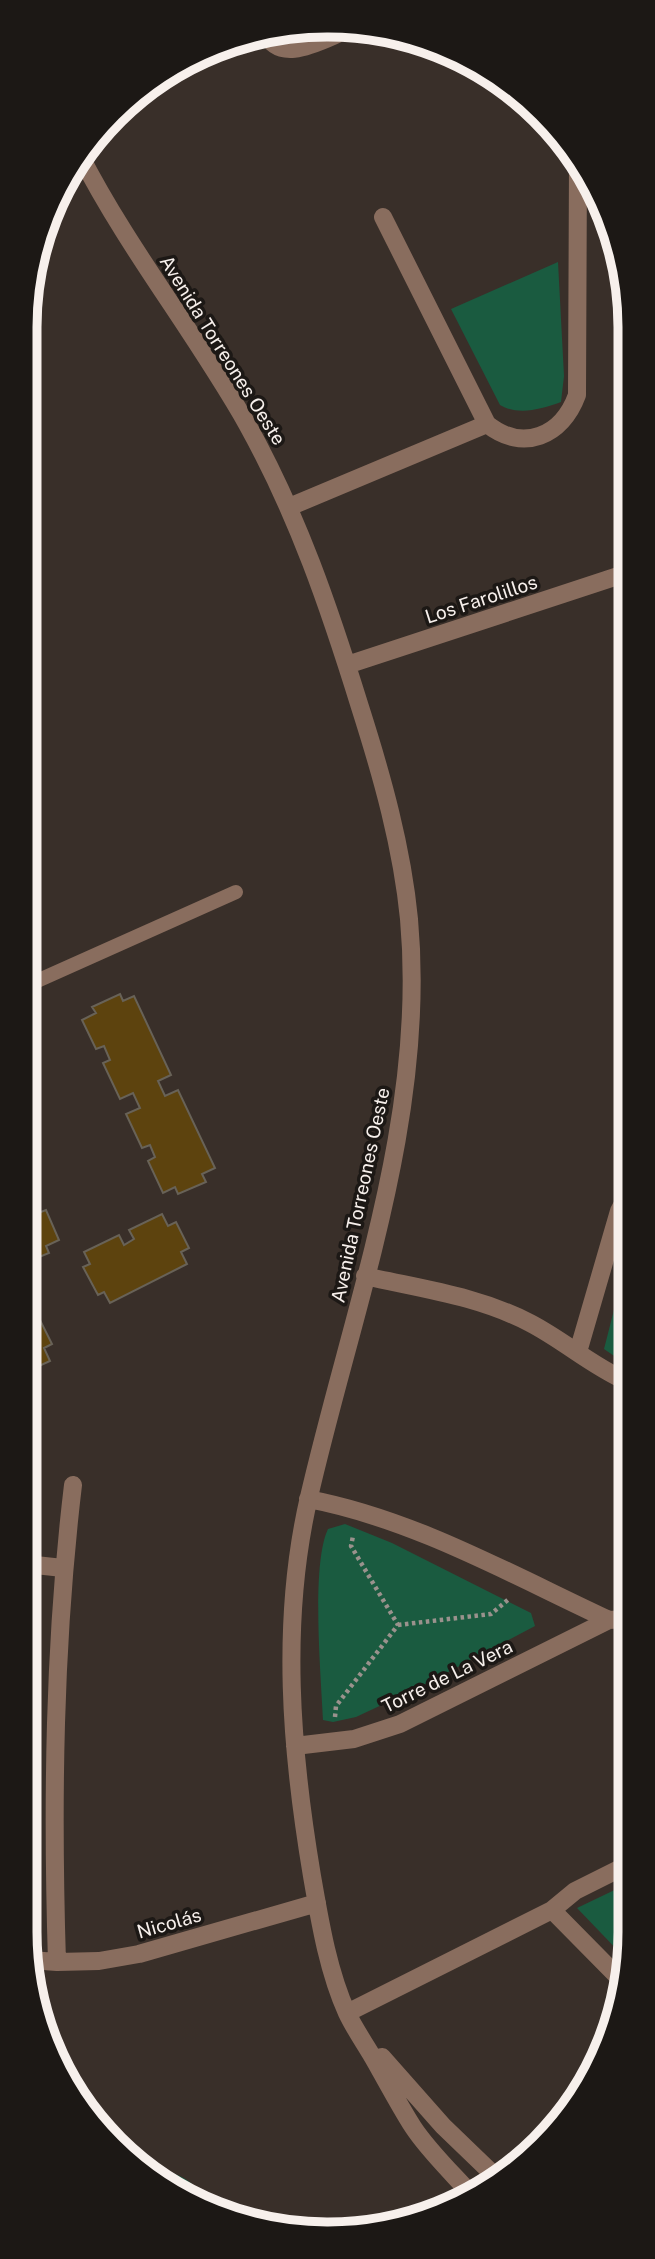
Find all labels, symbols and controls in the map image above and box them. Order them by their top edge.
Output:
street label: Avenida Torreones Oeste [156,251,290,449]
street label: Los Farolillos [422,571,540,627]
street label: Avenida Torreones Oeste [326,1086,394,1304]
street label: Torre de La Vera [378,1635,516,1717]
street label: Nicolás [134,1903,204,1943]

